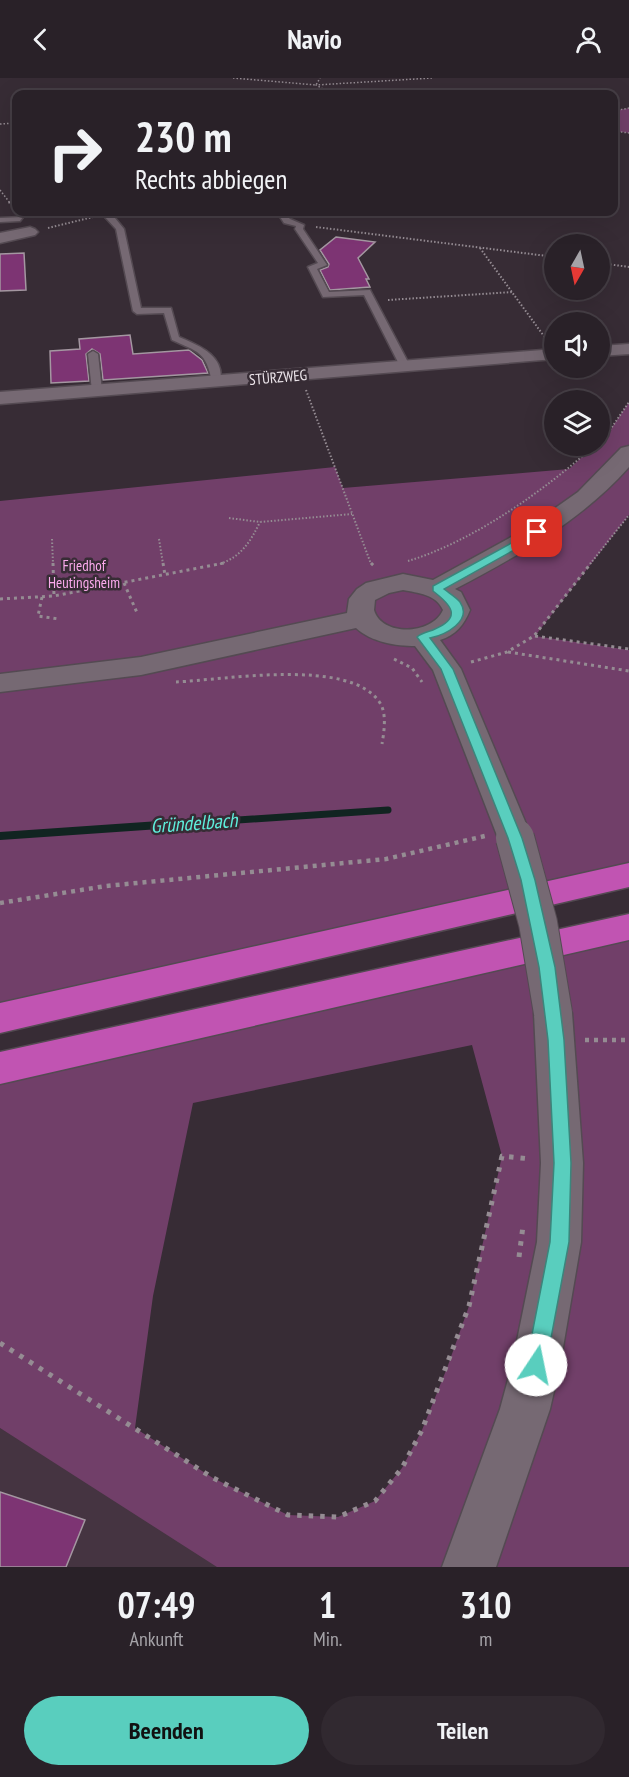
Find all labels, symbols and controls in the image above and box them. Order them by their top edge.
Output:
text: Navio [287,22,342,56]
icon: back [24,23,57,56]
icon: person [572,23,605,56]
text: 230 m [135,109,232,164]
icon: right [36,114,114,192]
text: Rechts abbiegen [135,162,287,196]
north arrow [544,234,610,300]
map controls [544,234,610,456]
button: sound [544,312,610,378]
street label: STÜRZWEG [248,365,308,389]
button: layers [544,390,610,456]
pin [511,506,562,557]
icon: arrive [520,515,553,548]
park label: Friedhof Heutingsheim [48,556,120,592]
water label: Gründelbach [150,807,239,839]
position arrow [504,1333,568,1397]
text: 07:49 [118,1581,195,1628]
text: 1 [319,1581,336,1628]
text: 310 [460,1581,511,1628]
text: Ankunft [130,1626,183,1652]
text: Min. [313,1626,342,1652]
text: m [479,1626,492,1652]
button: Beenden [24,1696,309,1765]
button: Teilen [321,1696,605,1765]

